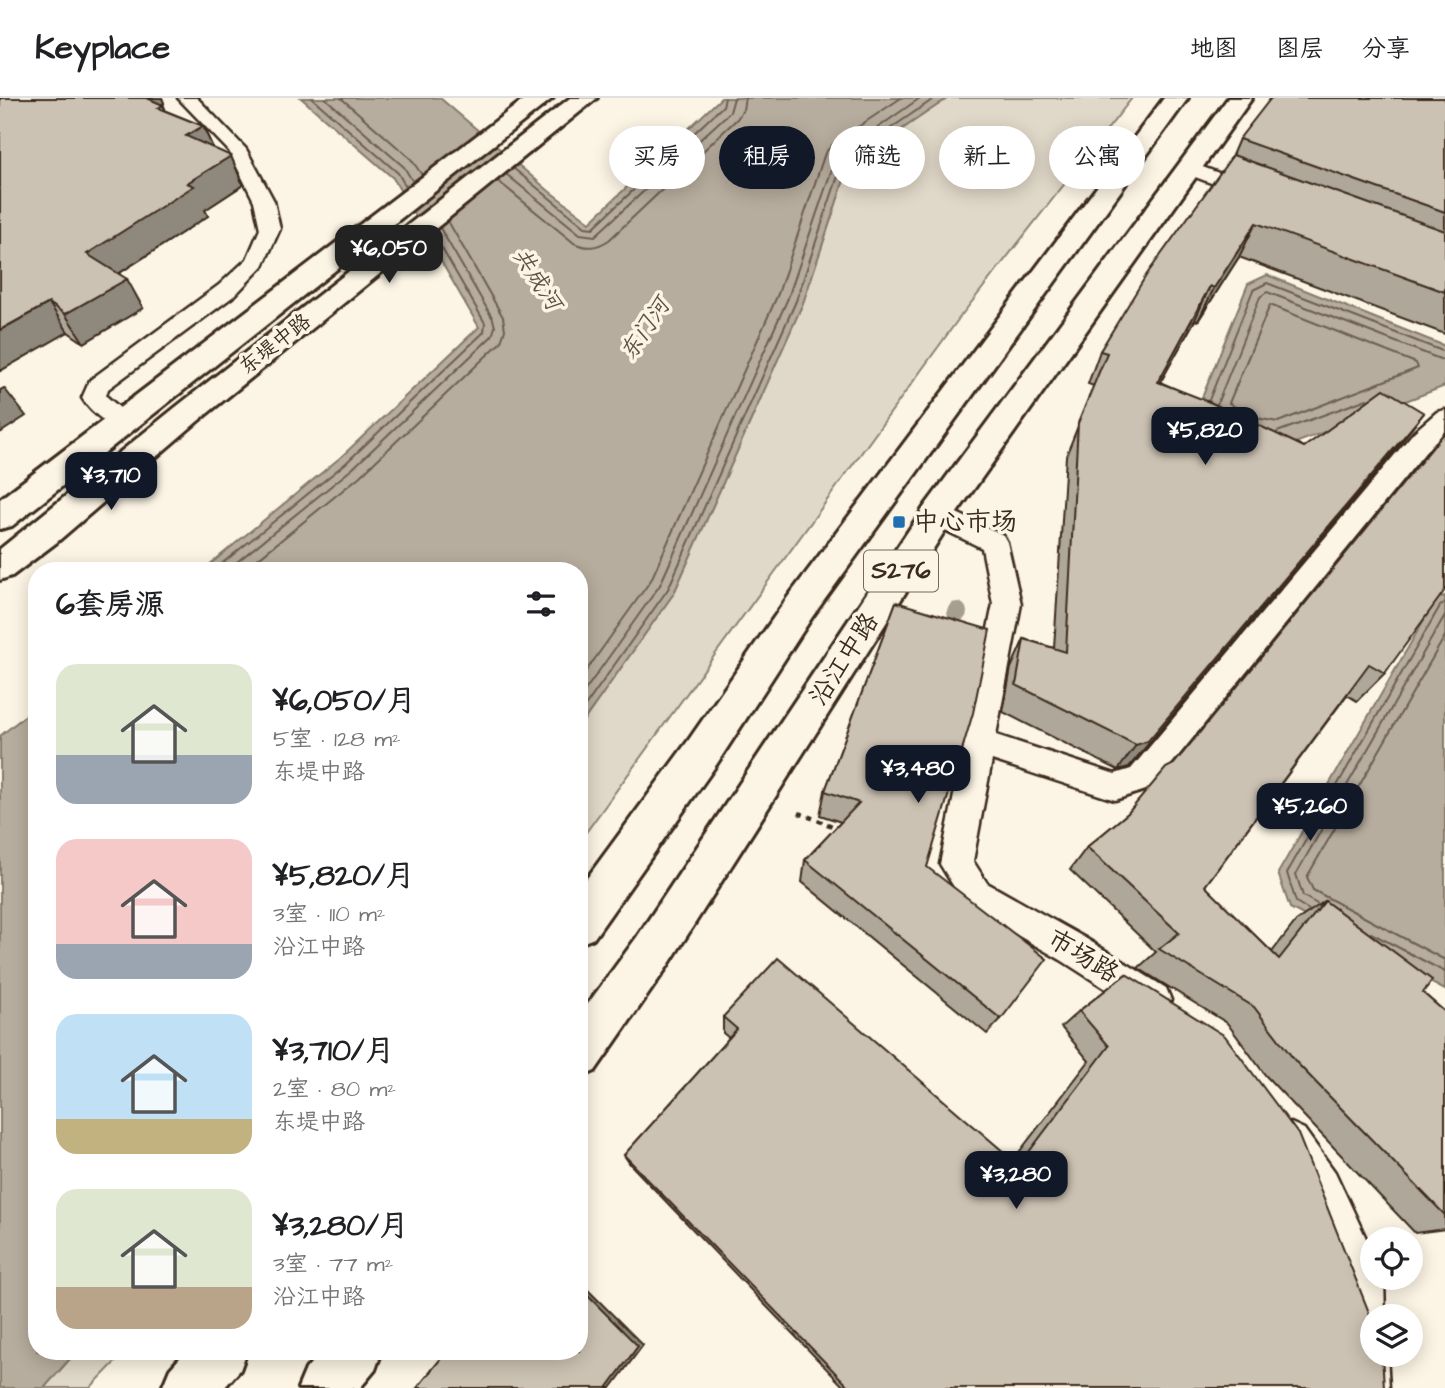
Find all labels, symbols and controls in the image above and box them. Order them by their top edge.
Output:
text: Keyplace [35,25,170,71]
text: 地图 [1190,32,1238,66]
text: 图层 [1276,32,1324,66]
text: 分享 [1362,32,1410,66]
chip: 买房 [609,126,705,189]
chip: 租房 [719,126,815,189]
chip: 筛选 [829,126,925,189]
chip: 新上 [939,126,1035,189]
chip: 公寓 [1049,126,1145,189]
pin: ¥6,050 [332,226,446,285]
text: ¥6,050 [351,232,427,264]
water label: 共成河 [505,241,571,320]
water label: 东门河 [612,288,680,367]
street label: 东堤中路 [233,307,317,381]
pin: ¥5,820 [1148,408,1262,467]
text: ¥5,820 [1167,414,1243,446]
pin: ¥3,710 [54,452,168,512]
text: ¥3,710 [81,459,141,491]
place label: 中心市场 [913,504,1017,540]
marker: 中心市场 [891,514,907,530]
road number: S276 [864,550,938,592]
text: 6套房源 [56,584,165,626]
icon: filters [522,585,560,623]
street label: 沿江中路 [801,606,887,712]
text: ¥6,050/月 [273,680,416,722]
icon: home [112,692,196,776]
text: 5室 · 128 m² [273,723,401,755]
pin: ¥3,480 [861,746,975,805]
text: ¥3,480 [881,752,955,784]
text: 东堤中路 [273,756,365,788]
pin: ¥5,260 [1253,784,1367,843]
text: ¥5,260 [1273,790,1347,822]
text: ¥5,820/月 [273,855,415,897]
icon: home [112,867,196,951]
text: 3室 · 110 m² [273,898,385,930]
street label: 市场路 [1040,920,1126,992]
text: 沿江中路 [273,931,365,963]
text: ¥3,710/月 [273,1030,395,1072]
icon: home [112,1042,196,1126]
text: 2室 · 80 m² [273,1073,396,1105]
text: 东堤中路 [273,1106,365,1138]
pin: ¥3,280 [959,1152,1073,1211]
text: ¥3,280 [981,1158,1051,1190]
text: ¥3,280/月 [273,1205,409,1247]
icon: home [112,1217,196,1301]
map controls [1360,1227,1423,1367]
button: locate [1360,1227,1423,1290]
text: 3室 · 77 m² [273,1248,393,1280]
text: 沿江中路 [273,1281,365,1313]
button: layers [1360,1304,1423,1367]

